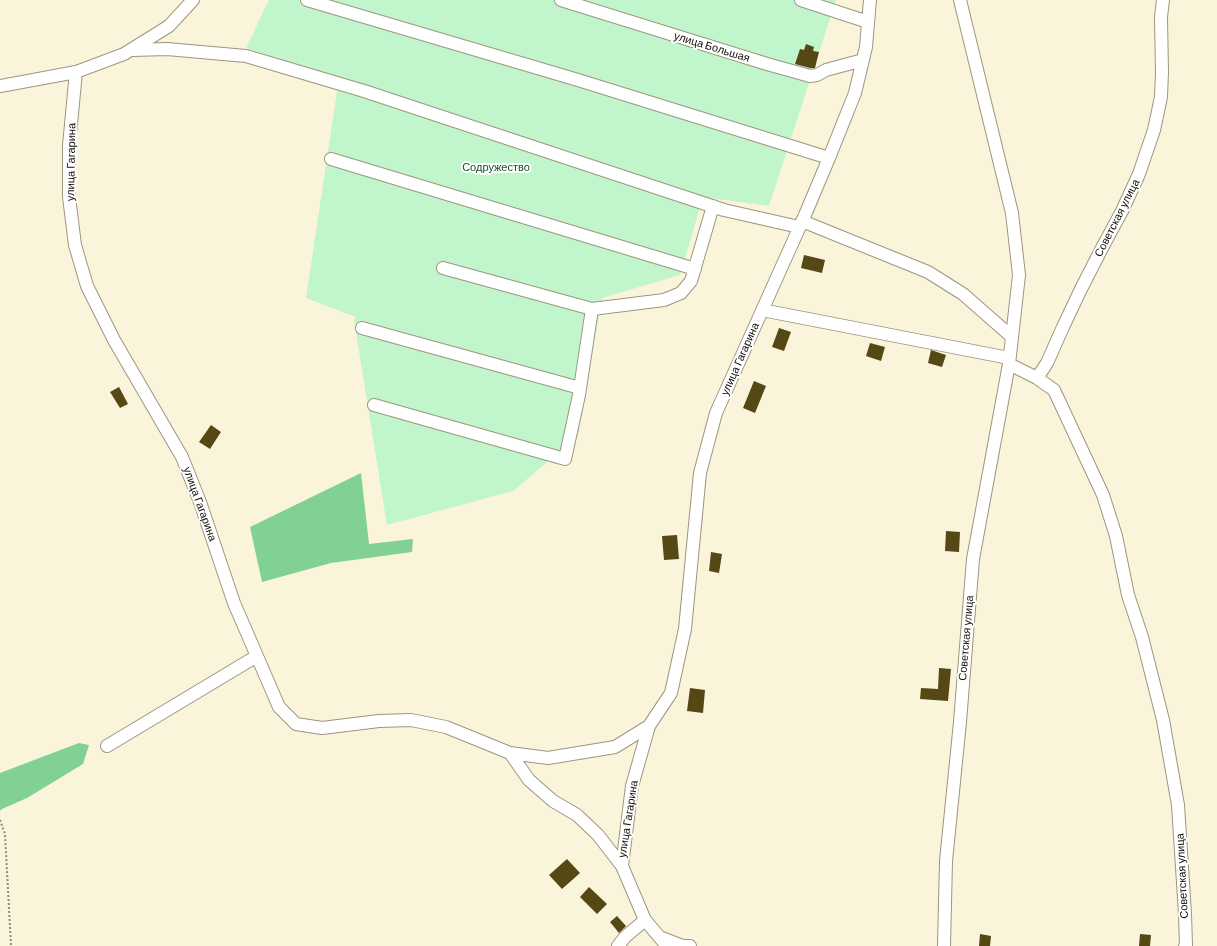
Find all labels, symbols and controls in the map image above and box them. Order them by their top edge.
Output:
street label: улица Большая [672,29,752,65]
street label: улица Гагарина [64,123,78,201]
park label: Содружество [462,160,530,174]
street label: Советская улица [1092,177,1142,259]
street label: улица Гагарина [718,321,762,397]
street label: улица Гагарина [180,465,220,543]
street label: Советская улица [956,595,976,681]
street label: улица Гагарина [615,779,641,859]
street label: Советская улица [1173,833,1191,919]

